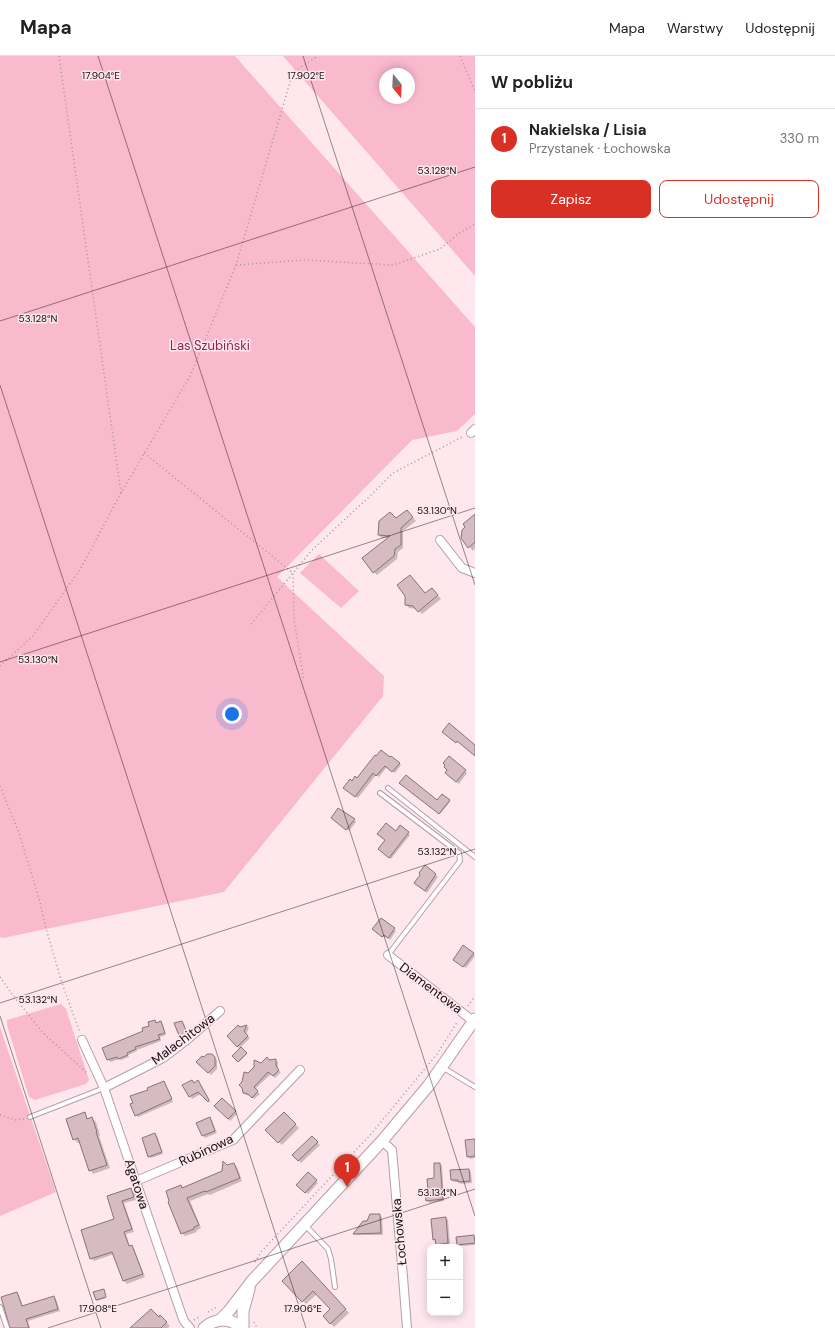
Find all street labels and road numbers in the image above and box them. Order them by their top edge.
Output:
street label: Diamentowa [396,959,466,1017]
street label: Malachitowa [148,1010,218,1068]
street label: Rubinowa [176,1130,236,1170]
street label: Agatowa [121,1157,153,1211]
street label: Łochowska [388,1198,410,1266]

